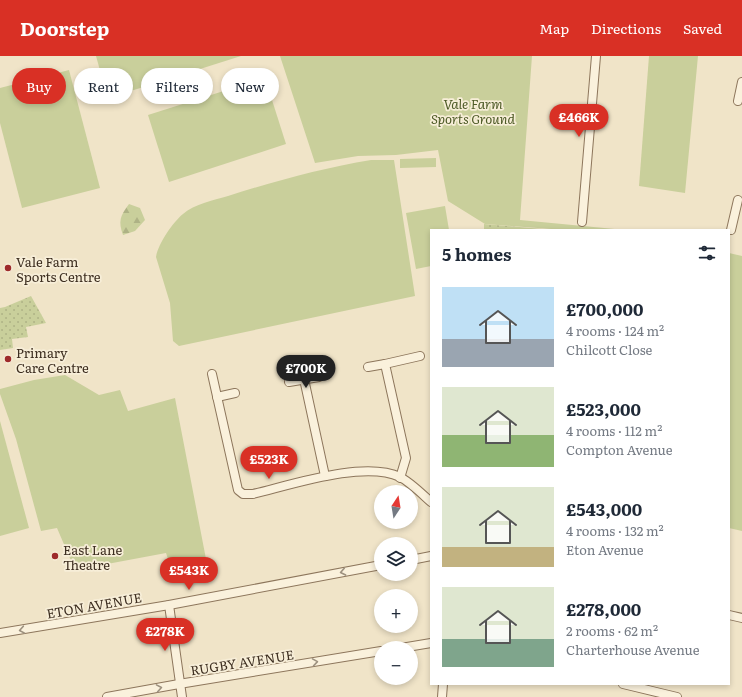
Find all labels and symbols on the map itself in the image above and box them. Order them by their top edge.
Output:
park label: Vale Farm Sports Ground [431,94,515,128]
pin: £466K [551,104,607,138]
place label: Vale Farm Sports Centre [16,252,101,286]
marker: Vale Farm Sports Centre [3,263,13,273]
place label: Primary Care Centre [16,343,89,377]
marker: Primary Care Centre [3,354,13,364]
pin: £700K [278,355,334,389]
pin: £523K [241,446,297,480]
north arrow [374,485,418,529]
place label: East Lane Theatre [63,540,122,574]
marker: East Lane Theatre [50,551,60,561]
pin: £543K [161,557,217,591]
one-way arrow [340,568,346,576]
street label: ETON AVENUE [45,587,143,623]
pin: £278K [137,618,193,652]
one-way arrow [19,625,25,633]
street label: RUGBY AVENUE [189,644,295,680]
one-way arrow [312,658,318,667]
one-way arrow [156,684,162,692]

